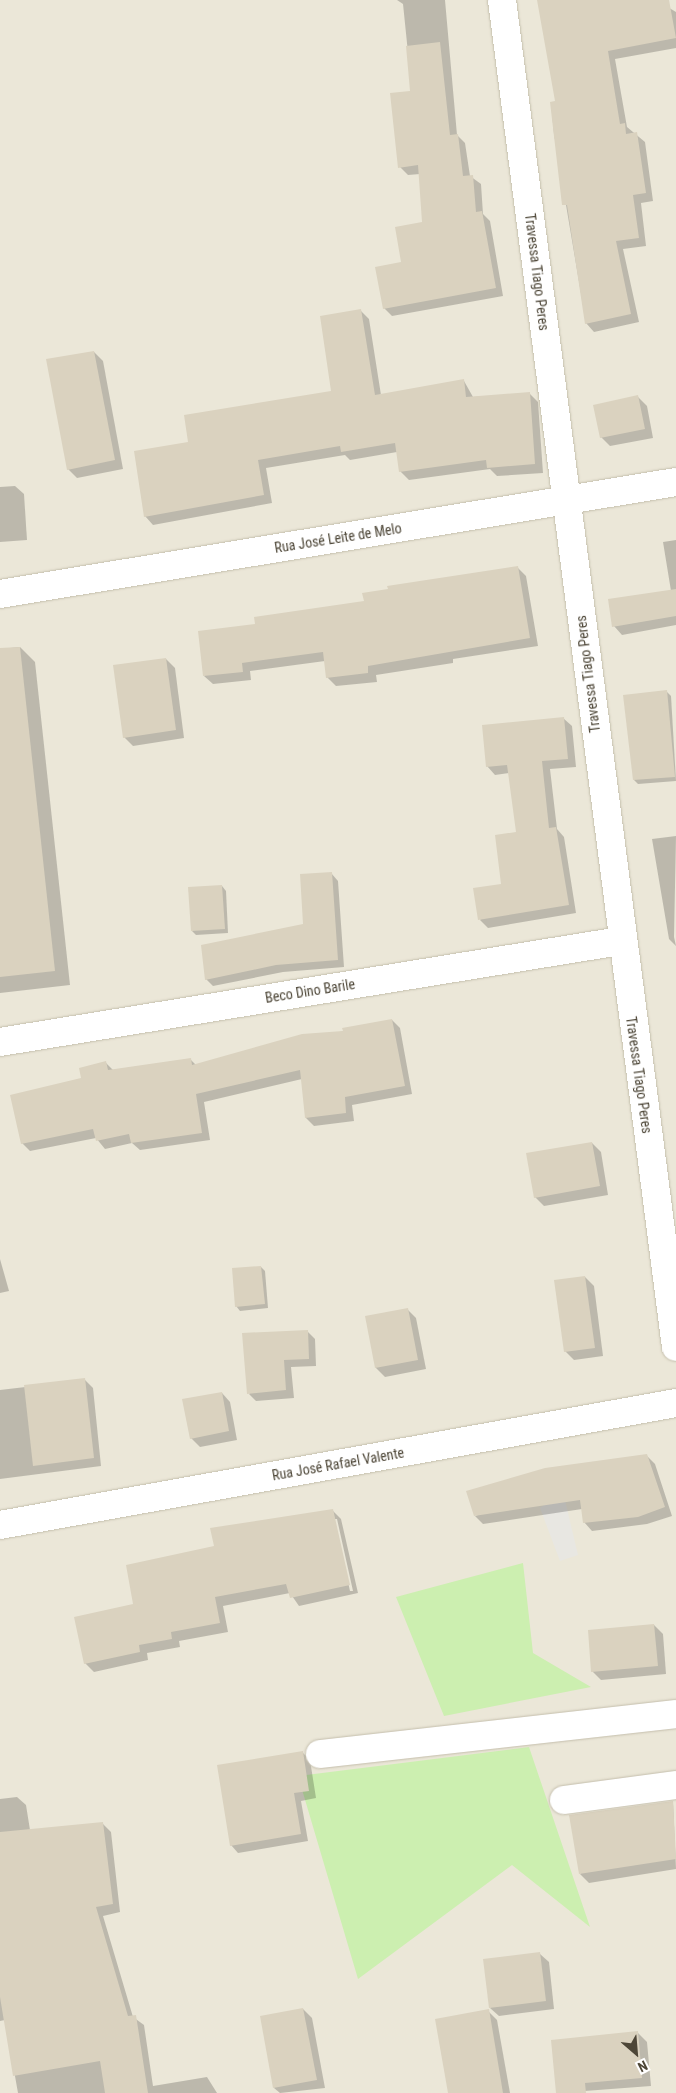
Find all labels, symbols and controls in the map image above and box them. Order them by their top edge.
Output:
street label: Travessa Tiago Peres [521,212,553,332]
street label: Rua José Leite de Melo [273,520,403,556]
street label: Travessa Tiago Peres [572,614,604,734]
street label: Beco Dino Barile [264,976,356,1006]
street label: Travessa Tiago Peres [622,1015,656,1135]
street label: Rua José Rafael Valente [271,1444,405,1484]
north arrow [611,2028,661,2078]
text: N [635,2057,650,2075]

